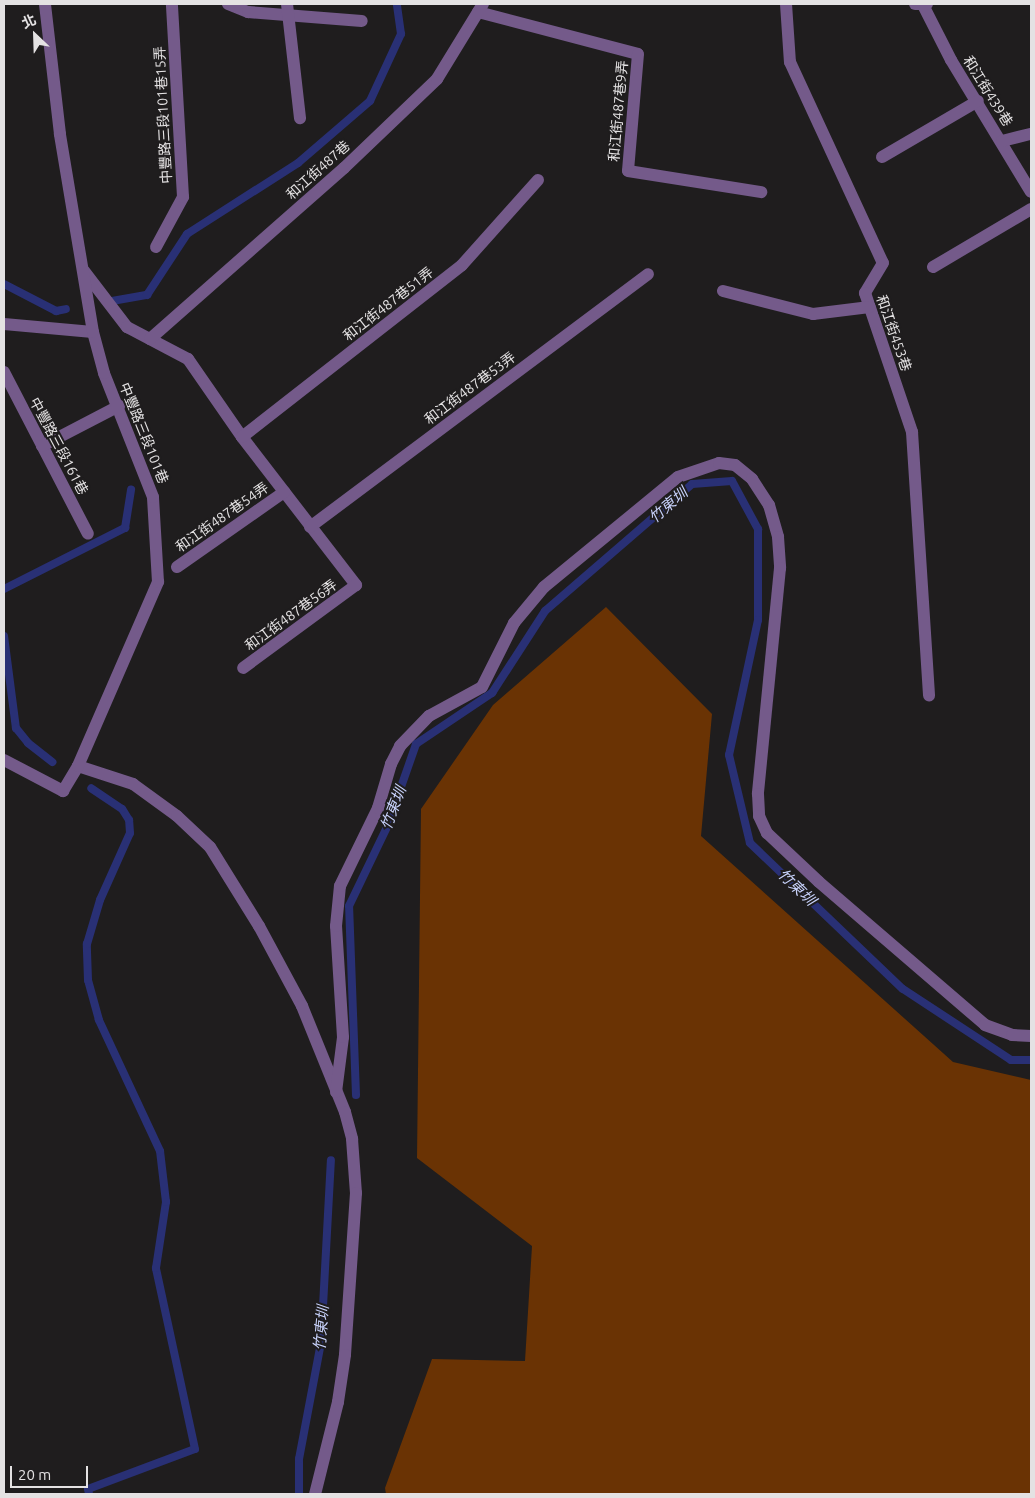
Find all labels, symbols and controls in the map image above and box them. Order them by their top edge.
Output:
north arrow [10,10,60,60]
text: 北 [19,11,39,31]
street label: 中豐路三段101巷15弄 [151,46,175,184]
street label: 和江街439巷 [960,53,1016,129]
street label: 和江街487巷9弄 [605,60,631,162]
street label: 和江街487巷 [283,137,353,203]
street label: 和江街487巷51弄 [340,264,436,344]
street label: 和江街453巷 [873,293,915,373]
street label: 和江街487巷53弄 [421,348,519,428]
street label: 中豐路三段101巷 [116,380,172,486]
street label: 中豐路三段161巷 [26,395,92,497]
street label: 和江街487巷54弄 [172,479,272,555]
water label: 竹東圳 [645,483,691,527]
street label: 和江街487巷56弄 [242,576,340,654]
water label: 竹東圳 [377,784,409,832]
water label: 竹東圳 [775,865,819,909]
water label: 竹東圳 [310,1305,332,1351]
scale bar [12,1456,90,1488]
text: 20 m [18,1466,51,1483]

